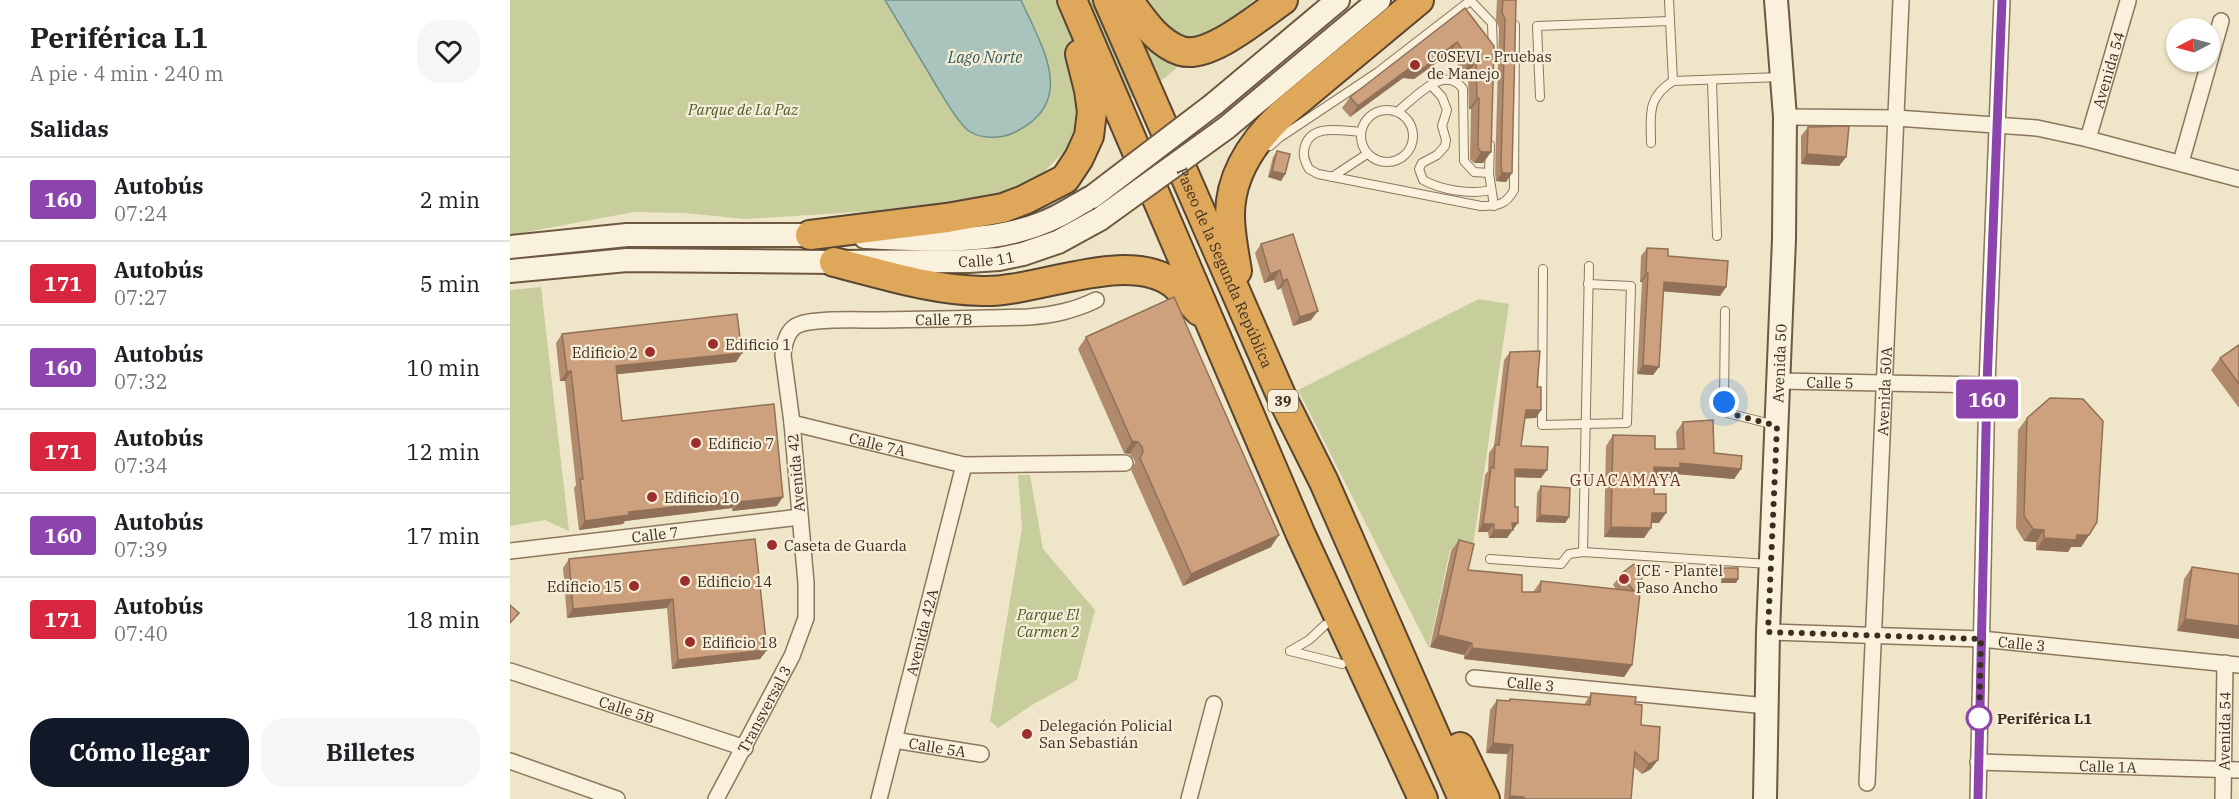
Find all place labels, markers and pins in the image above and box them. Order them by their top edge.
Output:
place label: COSEVI - Pruebas de Manejo [1427,47,1552,83]
marker: COSEVI - Pruebas de Manejo [1408,58,1422,72]
place label: Edificio 1 [725,335,791,354]
marker: Edificio 1 [706,337,720,351]
place label: Edificio 2 [572,343,638,362]
marker: Edificio 2 [643,345,657,359]
place label: Edificio 7 [708,434,774,453]
marker: Edificio 7 [689,436,703,450]
place label: Edificio 10 [664,488,739,507]
marker: Edificio 10 [645,490,659,504]
place label: Caseta de Guarda [784,536,907,555]
marker: Caseta de Guarda [765,538,779,552]
place label: ICE - Plantel Paso Ancho [1636,561,1723,597]
place label: Edificio 14 [697,572,772,591]
marker: ICE - Plantel Paso Ancho [1617,572,1631,586]
marker: Edificio 14 [678,574,692,588]
place label: Edificio 15 [547,577,622,596]
marker: Edificio 15 [627,579,641,593]
place label: Edificio 18 [702,633,777,652]
marker: Edificio 18 [683,635,697,649]
marker: Periférica L1 [1966,705,1992,731]
place label: Periférica L1 [1997,709,2092,728]
place label: Delegación Policial San Sebastián [1039,716,1172,752]
marker: Delegación Policial San Sebastián [1020,727,1034,741]

